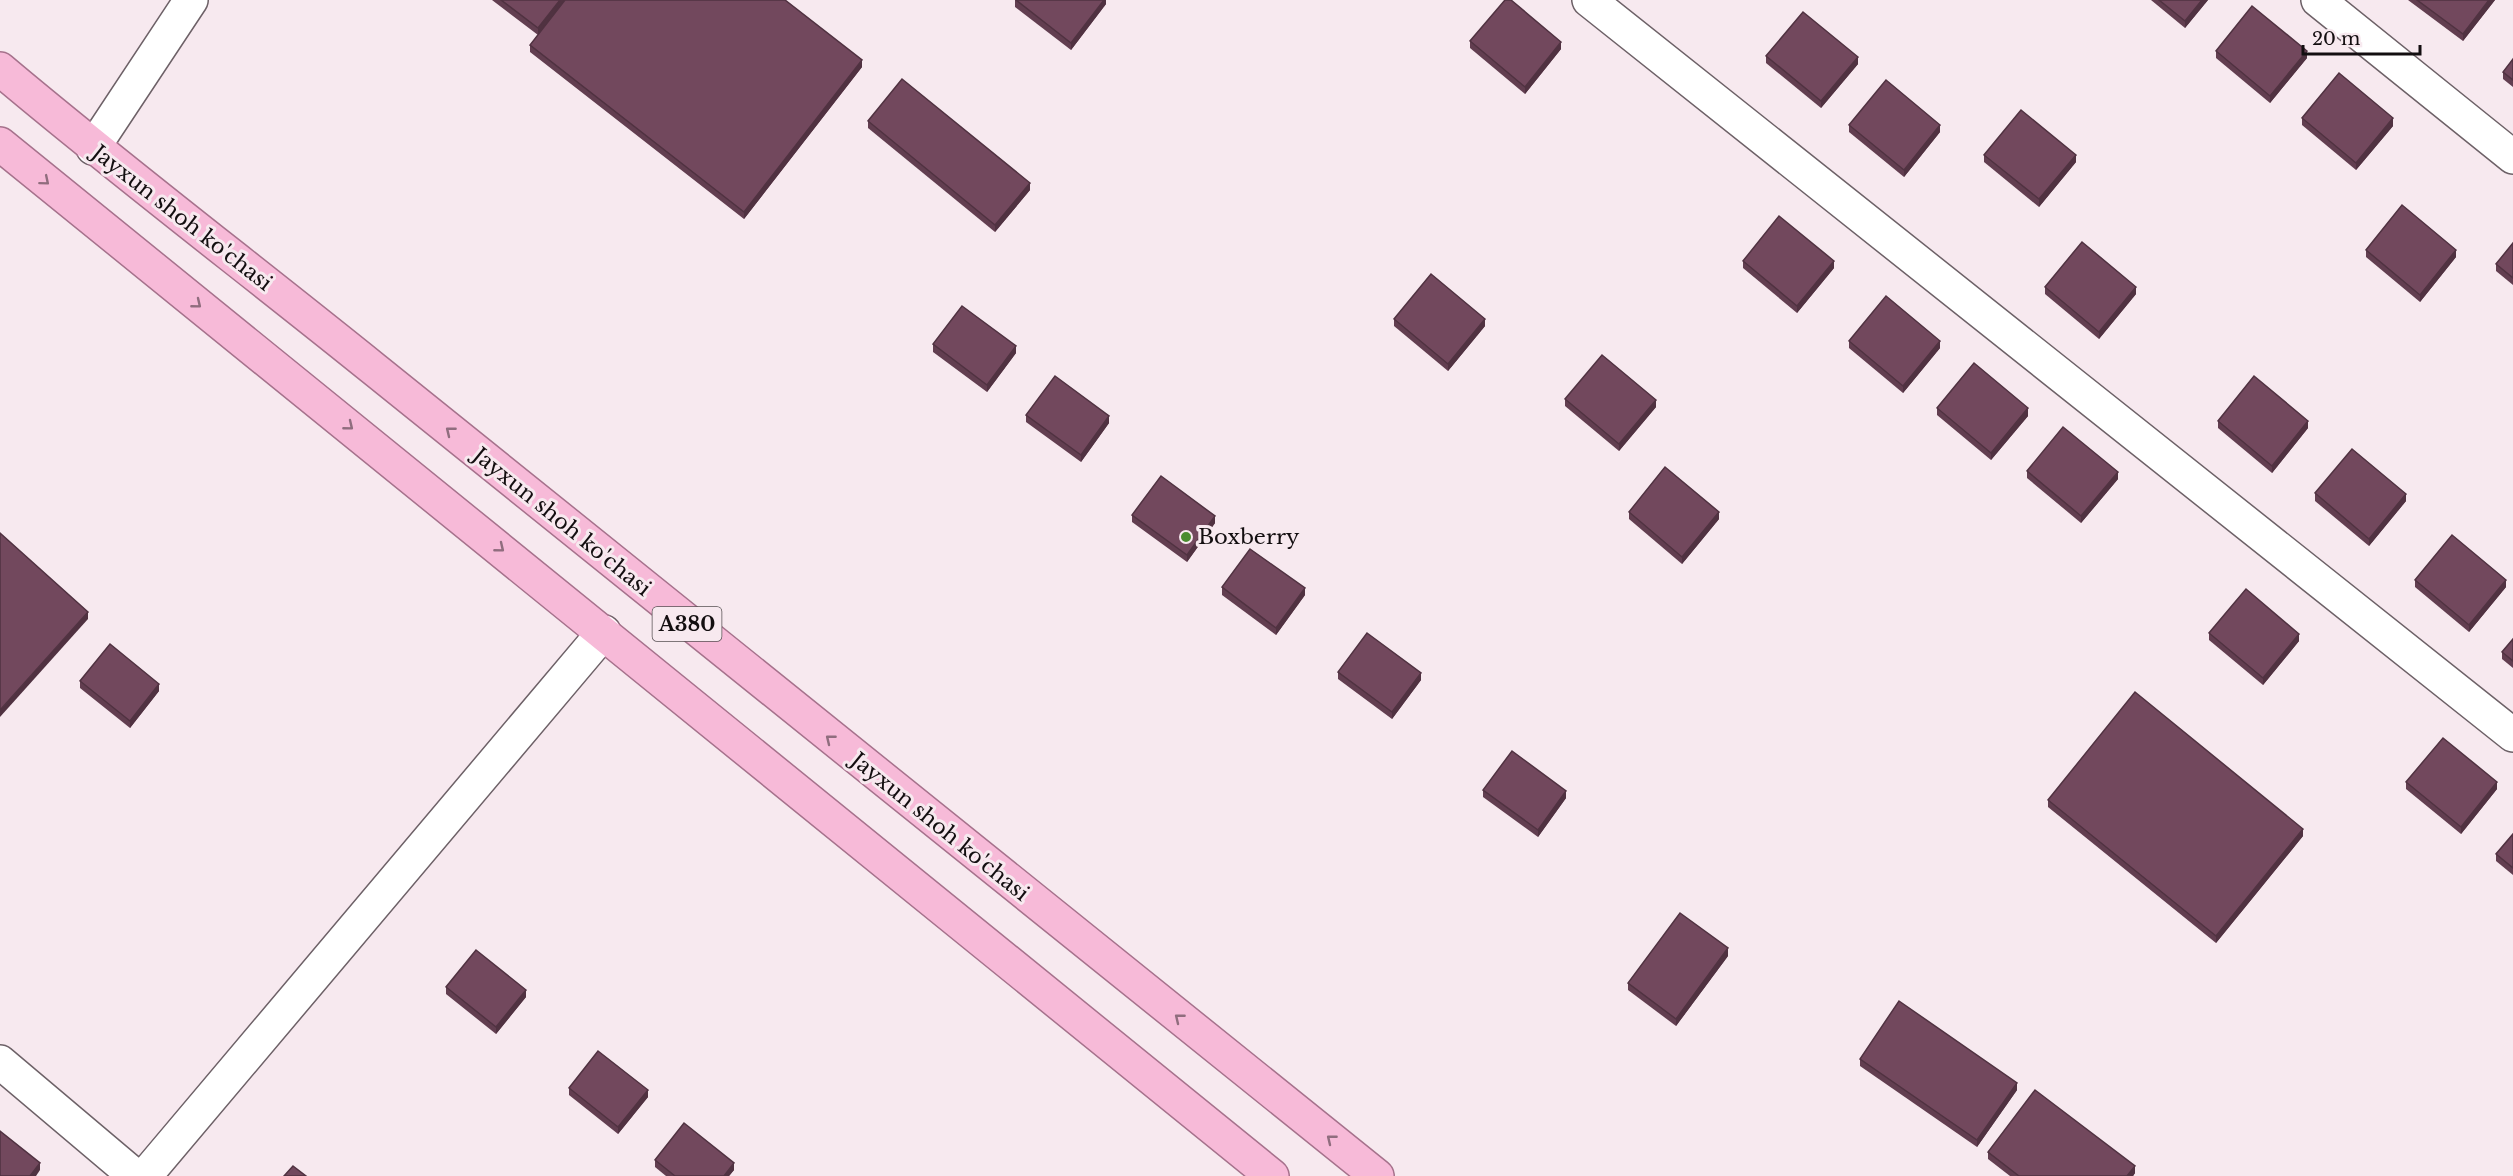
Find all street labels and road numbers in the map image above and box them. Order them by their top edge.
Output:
street label: Jayxun shoh ko'chasi [84,138,277,296]
street label: Jayxun shoh ko'chasi [465,440,656,602]
road number: A380 [652,607,722,641]
street label: Jayxun shoh ko'chasi [843,745,1034,907]

